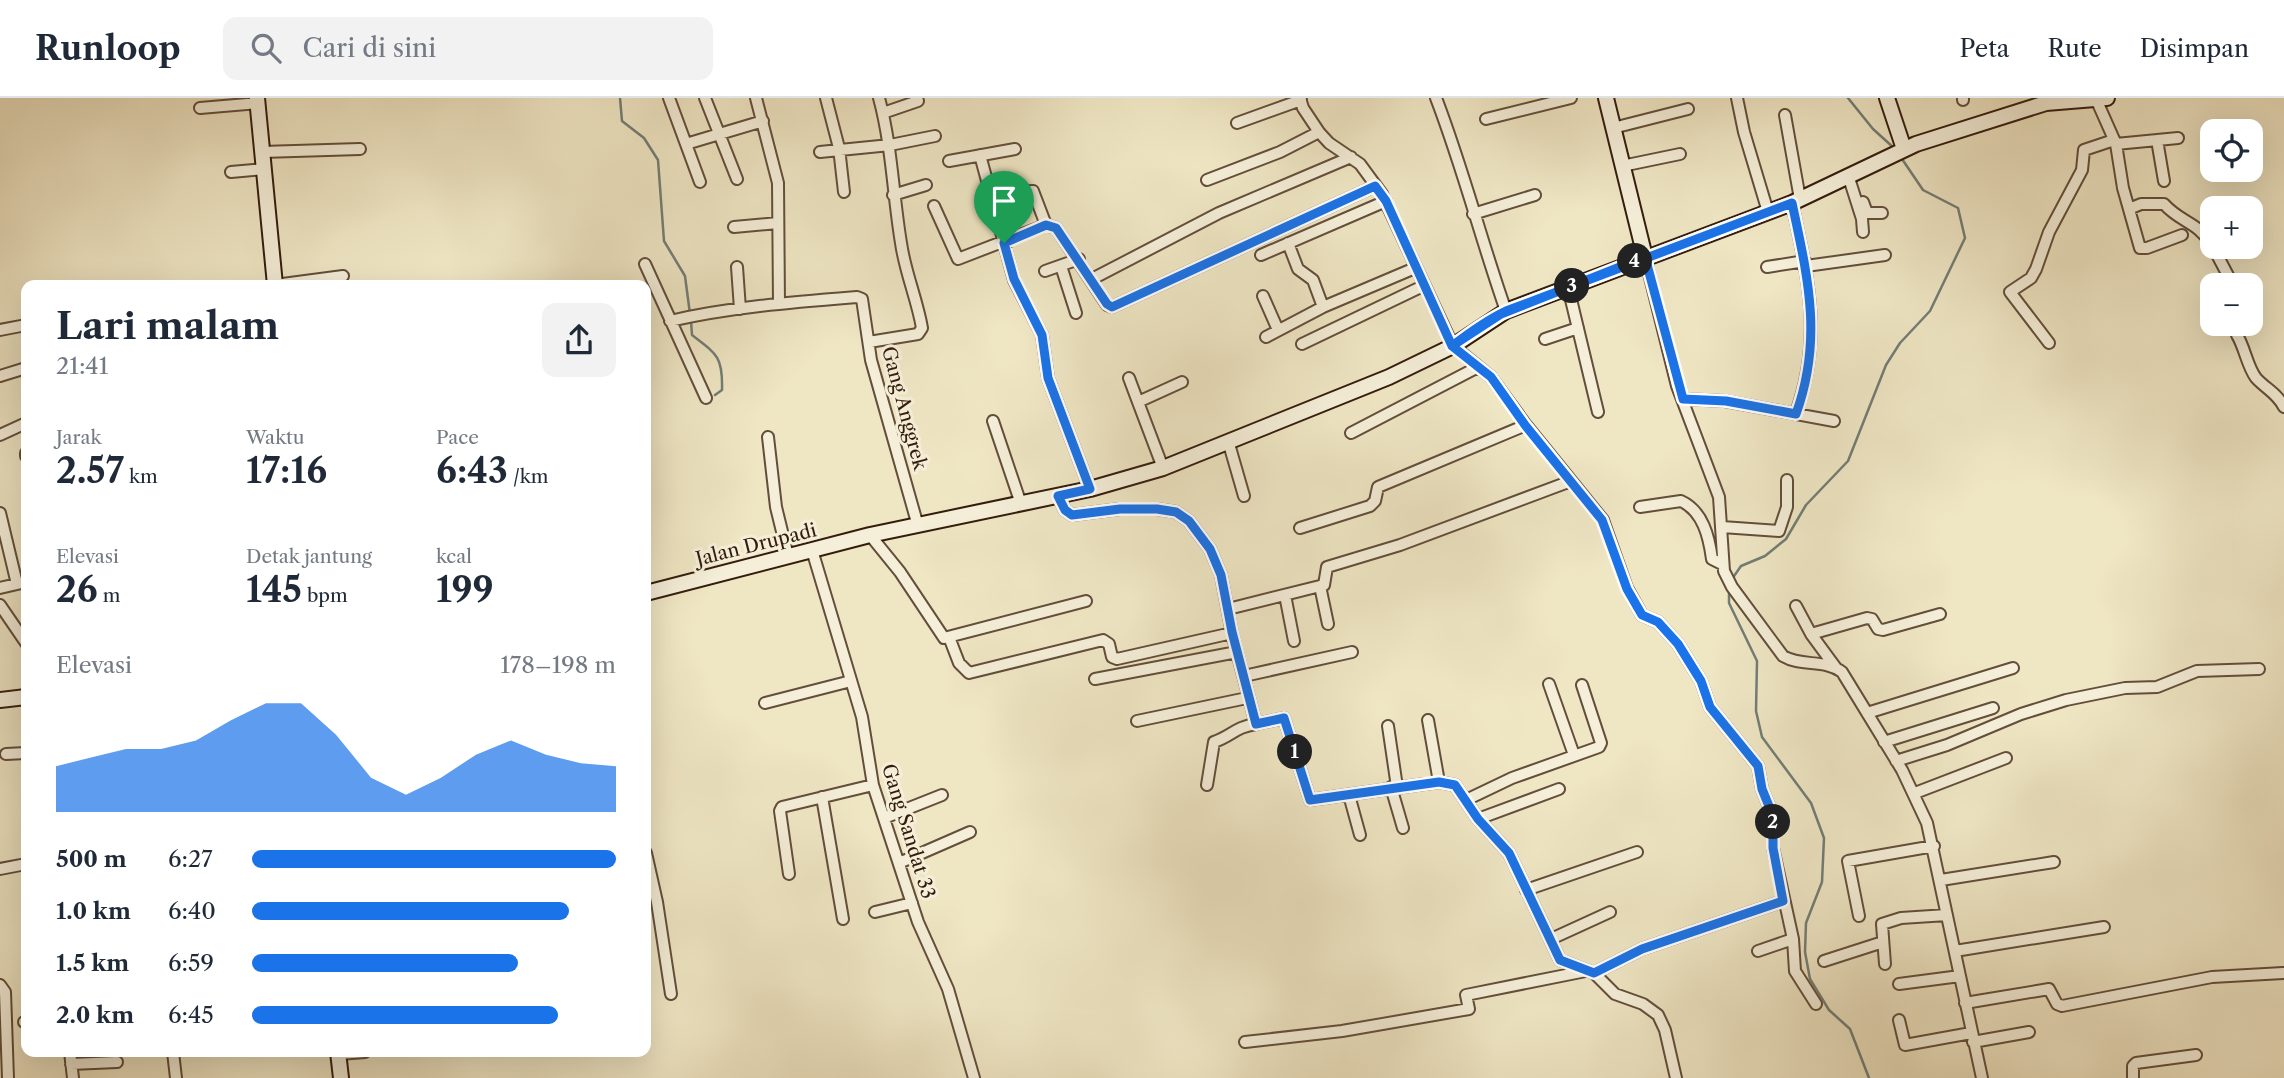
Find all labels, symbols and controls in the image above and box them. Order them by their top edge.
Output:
search box [223,17,713,80]
text: Runloop [35,28,181,69]
icon: search [247,29,285,67]
text: Cari di sini [303,32,436,64]
text: Peta [1960,34,2009,63]
text: Rute [2047,34,2102,63]
text: Disimpan [2140,34,2249,63]
map controls [2200,119,2263,336]
button: locate [2200,119,2263,182]
pin [974,171,1034,243]
icon: arrive [985,182,1023,220]
button: + [2200,196,2263,259]
pin: 4 [1618,244,1652,278]
text: 4 [1629,249,1640,272]
pin: 3 [1554,268,1590,304]
button: − [2200,273,2263,336]
text: 3 [1566,274,1577,297]
text: Lari malam [56,302,279,349]
button: share [542,303,616,377]
street label: Gang Anggrek [877,344,932,473]
text: 21:41 [56,352,108,380]
text: Jarak [56,426,101,449]
text: Waktu [246,426,304,449]
text: Pace [436,426,479,449]
text: 2.57 [56,449,124,492]
text: 17:16 [246,449,327,492]
text: 6:43 [436,449,508,492]
text: km [124,465,158,488]
text: /km [508,465,548,488]
street label: Jalan Drupadi [691,518,819,571]
text: Elevasi [56,545,119,568]
text: Detak jantung [246,545,372,568]
text: kcal [436,545,472,568]
text: 26 [56,568,98,611]
text: 145 [246,568,302,611]
text: 199 [436,568,494,611]
text: m [98,584,120,607]
text: bpm [302,584,348,607]
text: Elevasi [56,651,132,679]
text: 178–198 m [500,651,616,679]
pin: 1 [1278,734,1312,770]
text: 1 [1290,740,1299,763]
street label: Gang Sandat 33 [877,761,940,901]
pin: 2 [1756,804,1790,840]
text: 2 [1767,810,1778,833]
text: 500 m [56,845,127,873]
text: 6:27 [168,845,212,873]
text: 1.0 km [56,897,131,925]
text: 6:40 [168,897,216,925]
text: 1.5 km [56,949,129,977]
text: 6:59 [168,949,214,977]
text: 2.0 km [56,1001,134,1029]
text: 6:45 [168,1001,214,1029]

